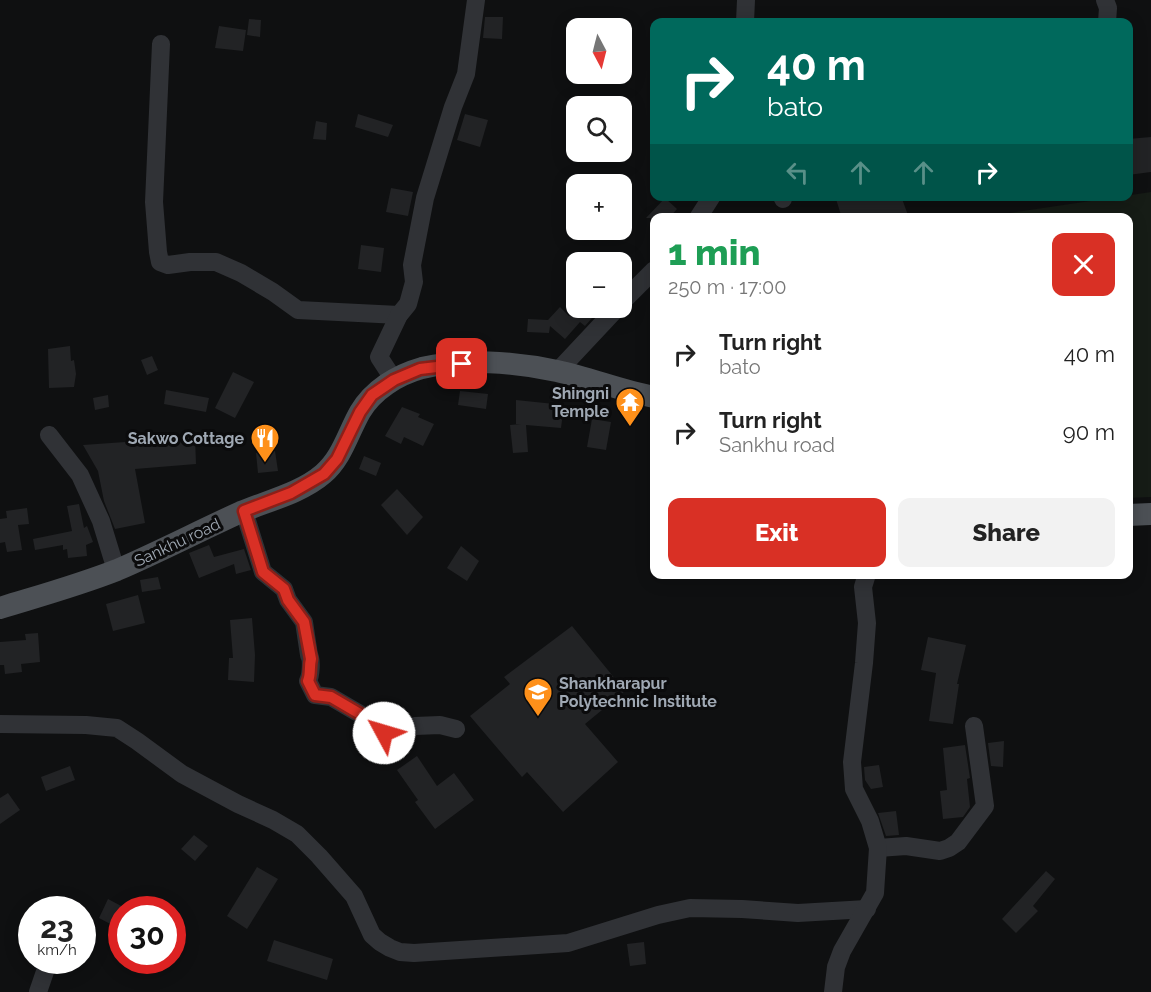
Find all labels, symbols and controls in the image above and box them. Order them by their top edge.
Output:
north arrow [566,18,632,84]
map controls [566,18,632,318]
text: 40 m [767,41,866,90]
icon: right [668,42,746,120]
text: bato [767,91,823,122]
button: search [566,96,632,162]
icon: left [781,156,814,189]
icon: ahead [844,156,877,189]
icon: ahead [907,156,940,189]
icon: right [970,156,1003,189]
button: + [566,174,632,240]
text: 1 min [668,231,760,273]
button: close [1052,233,1115,296]
button: − [566,252,632,318]
text: 250 m · 17:00 [668,275,786,299]
text: Turn right [719,329,822,355]
pin [436,338,487,389]
icon: right [668,338,701,371]
text: 40 m [1064,341,1115,367]
icon: arrive [445,347,478,380]
text: bato [719,355,761,379]
place label: Shingni Temple [551,384,609,421]
temple icon: Shingni Temple [614,386,646,428]
text: Turn right [719,407,822,433]
icon: right [668,416,701,449]
text: 90 m [1063,419,1115,445]
restaurant icon: Sakwo Cottage [249,422,281,464]
place label: Sakwo Cottage [128,429,244,448]
text: Sankhu road [719,433,835,457]
button: Exit [668,498,886,567]
button: Share [898,498,1115,567]
street label: Sankhu road [131,514,223,571]
place label: Shankharapur Polytechnic Institute [559,674,717,711]
school or university icon: Shankharapur Polytechnic Institute [522,676,554,718]
position arrow [352,701,416,765]
speed limit sign: 30 [108,896,186,974]
text: 23 [40,910,74,945]
text: km/h [37,941,77,959]

